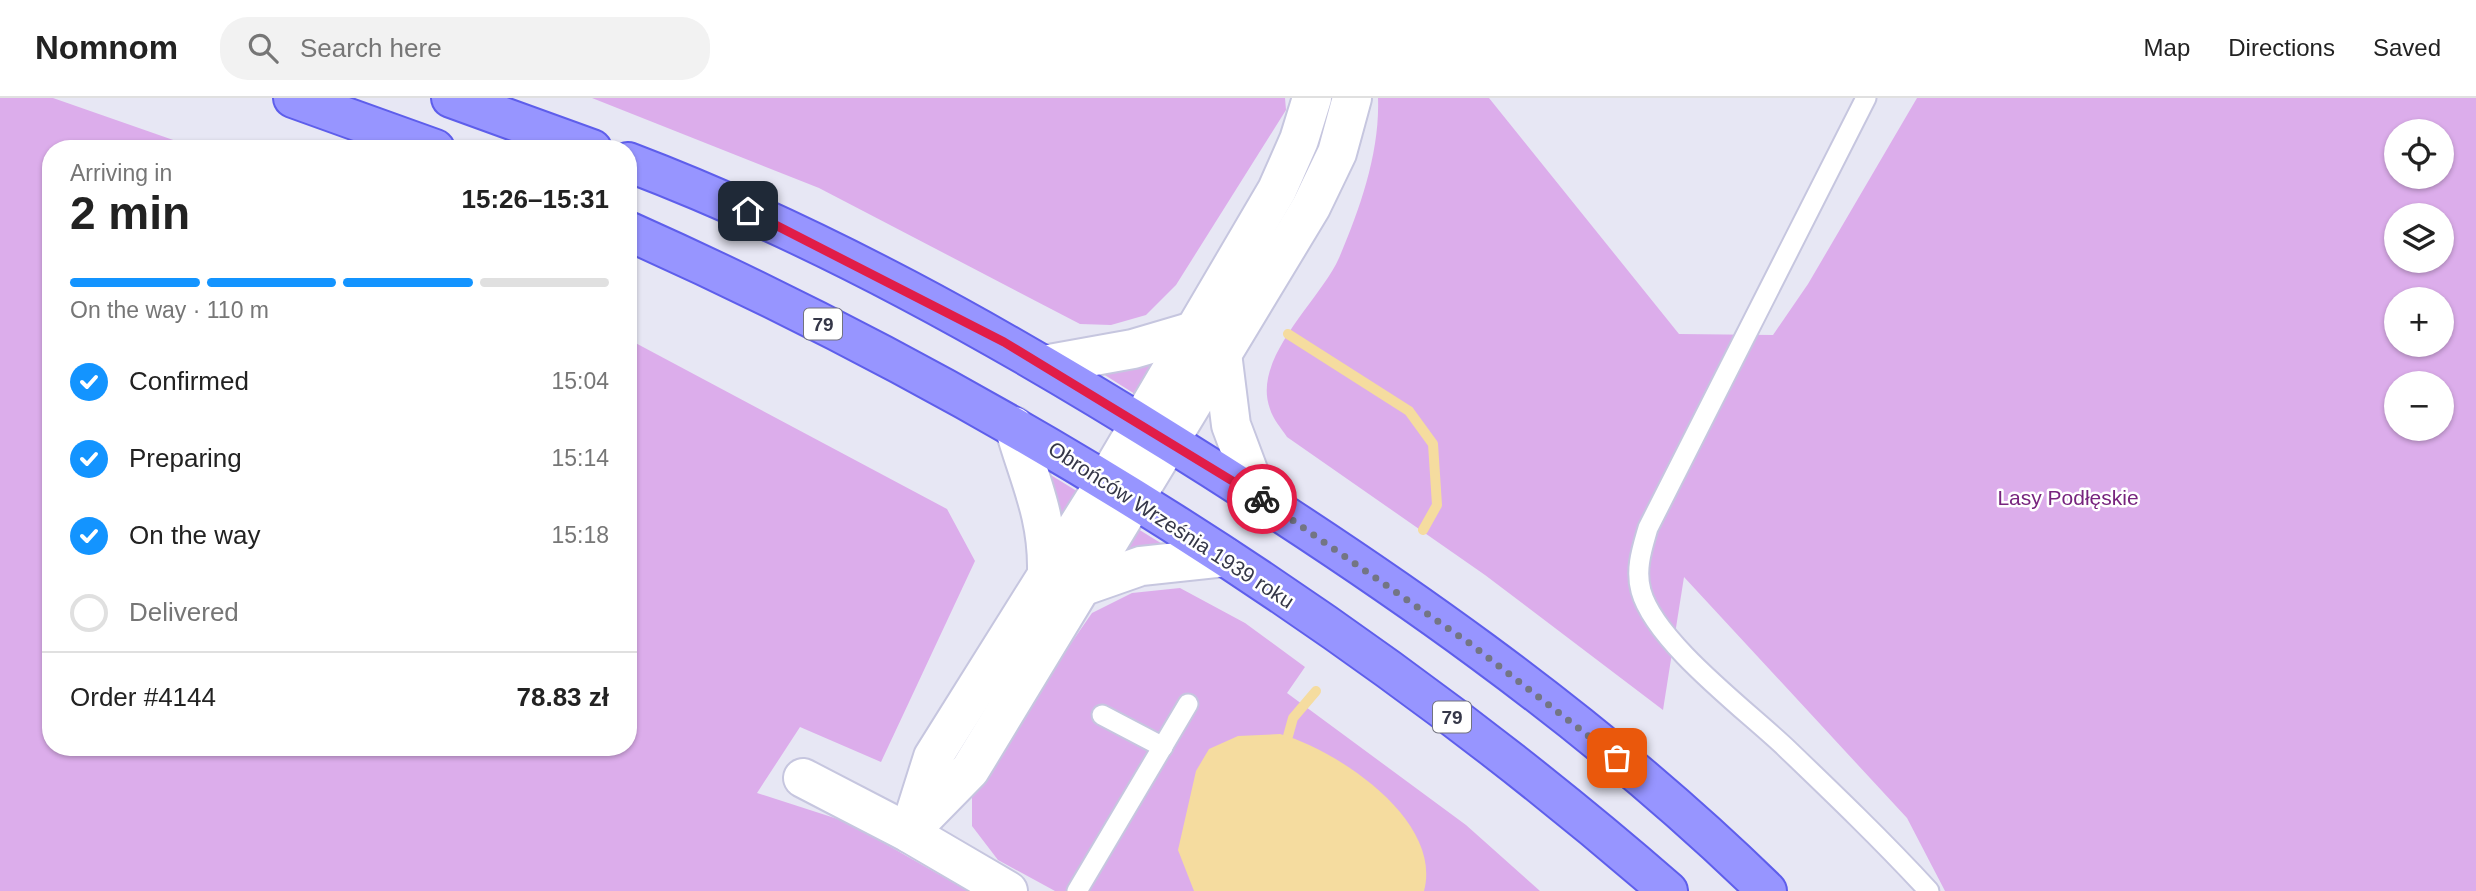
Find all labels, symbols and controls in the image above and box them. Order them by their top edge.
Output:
search box [220,17,710,80]
text: Nomnom [35,29,178,66]
icon: search [244,29,282,67]
text: Search here [300,33,442,63]
text: Map [2144,34,2190,61]
text: Directions [2228,34,2335,61]
text: Saved [2373,34,2441,61]
map controls [2384,119,2454,441]
button: locate [2384,119,2454,189]
text: Arriving in [70,160,172,186]
pin [718,181,778,241]
text: 15:26–15:31 [462,184,609,214]
text: 2 min [70,187,190,239]
icon: home [729,192,767,230]
button: layers [2384,203,2454,273]
button: + [2384,287,2454,357]
text: On the way · 110 m [70,297,269,323]
road number: 79 [804,308,842,340]
icon: check [70,363,108,401]
text: Confirmed [129,366,249,396]
text: 15:04 [551,368,609,394]
button: − [2384,371,2454,441]
street label: Obrońców Września 1939 roku [1044,437,1298,613]
icon: check [70,440,108,478]
text: Preparing [129,443,242,473]
text: 15:14 [551,445,609,471]
courier [1227,464,1297,534]
icon: bike [1243,480,1281,518]
park label: Lasy Podłęskie [1997,486,2139,509]
icon: check [70,517,108,555]
text: On the way [129,520,261,550]
text: 15:18 [551,522,609,548]
text: Delivered [129,597,239,627]
text: Order #4144 [70,682,216,712]
text: 78.83 zł [516,682,609,712]
road number: 79 [1433,702,1471,732]
pin [1587,728,1647,788]
icon: bag [1598,739,1636,777]

